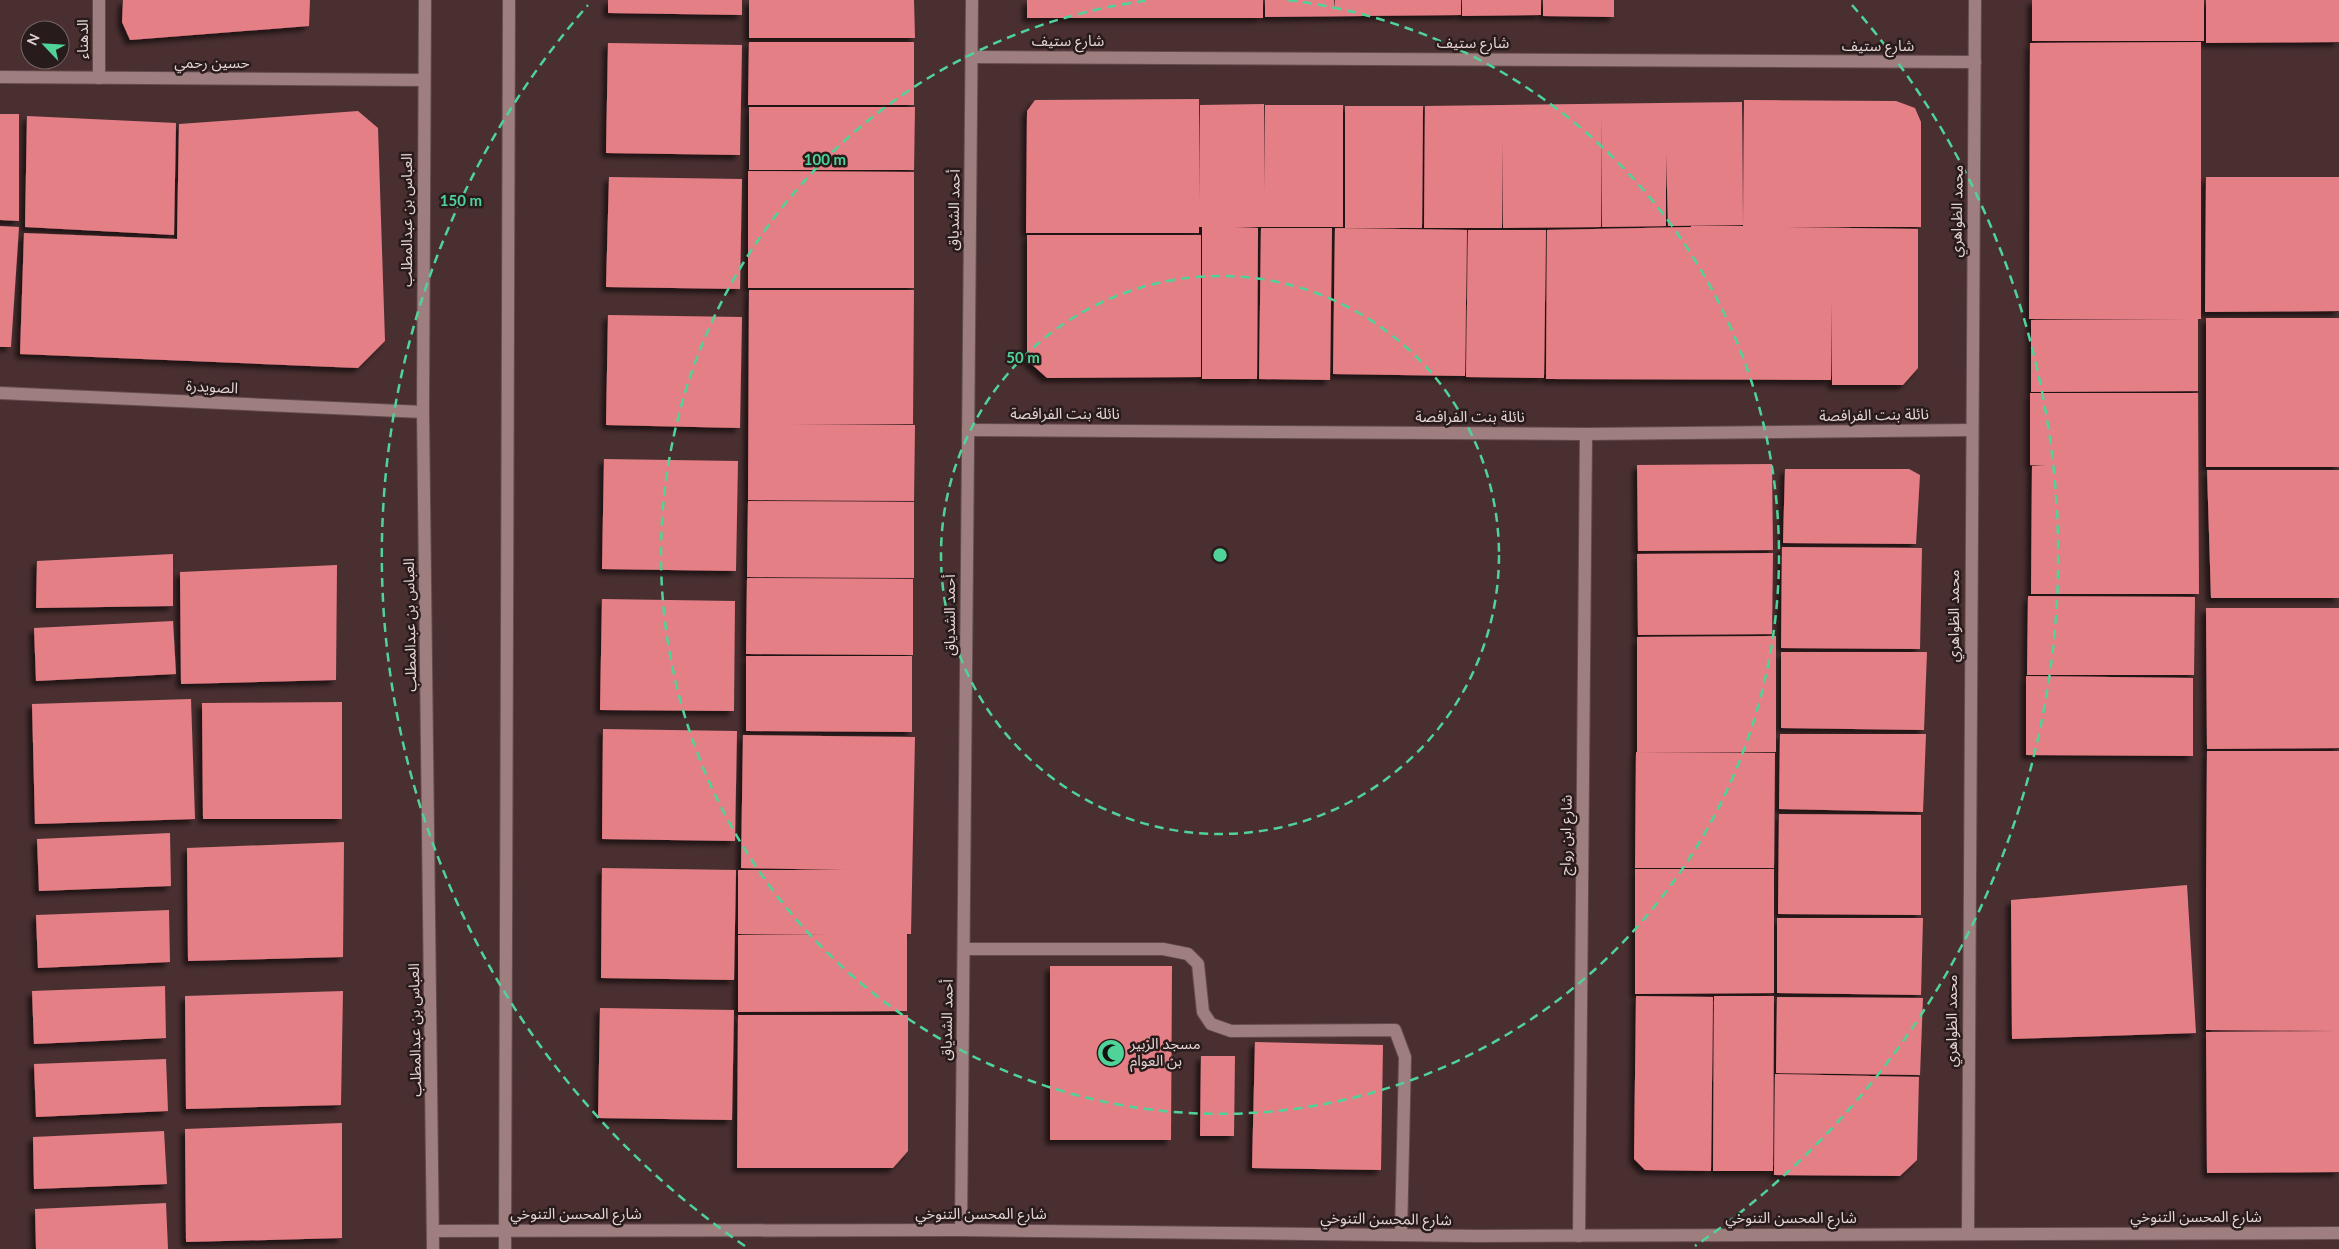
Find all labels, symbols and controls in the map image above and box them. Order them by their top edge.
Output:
street label: الدهناء [73,19,91,59]
north arrow [20,20,70,70]
text: N [23,31,43,48]
street label: شارع ستيف [1032,31,1104,53]
street label: شارع ستيف [1437,33,1509,55]
street label: شارع ستيف [1842,36,1914,58]
street label: حسين رحمي [174,53,250,74]
text: 100 m [804,150,846,168]
street label: العباس بن عبدالمطلب [397,153,416,287]
street label: محمد الظواهري [1946,165,1969,258]
street label: أحمد الشدياق [943,169,964,251]
text: 150 m [440,191,482,209]
text: 50 m [1006,348,1040,366]
street label: الصويدرة [185,376,239,397]
street label: نائلة بنت الفرافصة [1010,404,1120,423]
street label: نائلة بنت الفرافصة [1819,404,1929,425]
street label: نائلة بنت الفرافصة [1415,407,1525,426]
centre of rings [1211,546,1229,564]
street label: العباس بن عبدالمطلب [399,558,420,692]
street label: محمد الظواهري [1944,570,1965,662]
street label: أحمد الشدياق [940,574,959,656]
street label: شارع ابن رواج [1555,794,1579,876]
street label: العباس بن عبدالمطلب [404,963,425,1097]
street label: محمد الظواهري [1942,975,1963,1067]
street label: أحمد الشدياق [936,979,957,1061]
place label: مسجد الزبير بن العوام [1129,1034,1201,1072]
mosque icon: مسجد الزبير بن العوام [1096,1038,1126,1068]
street label: شارع المحسن التنوخي [510,1204,642,1226]
street label: شارع المحسن التنوخي [915,1204,1047,1226]
street label: شارع المحسن التنوخي [2130,1207,2262,1229]
street label: شارع المحسن التنوخي [1320,1208,1452,1232]
street label: شارع المحسن التنوخي [1725,1208,1857,1230]

